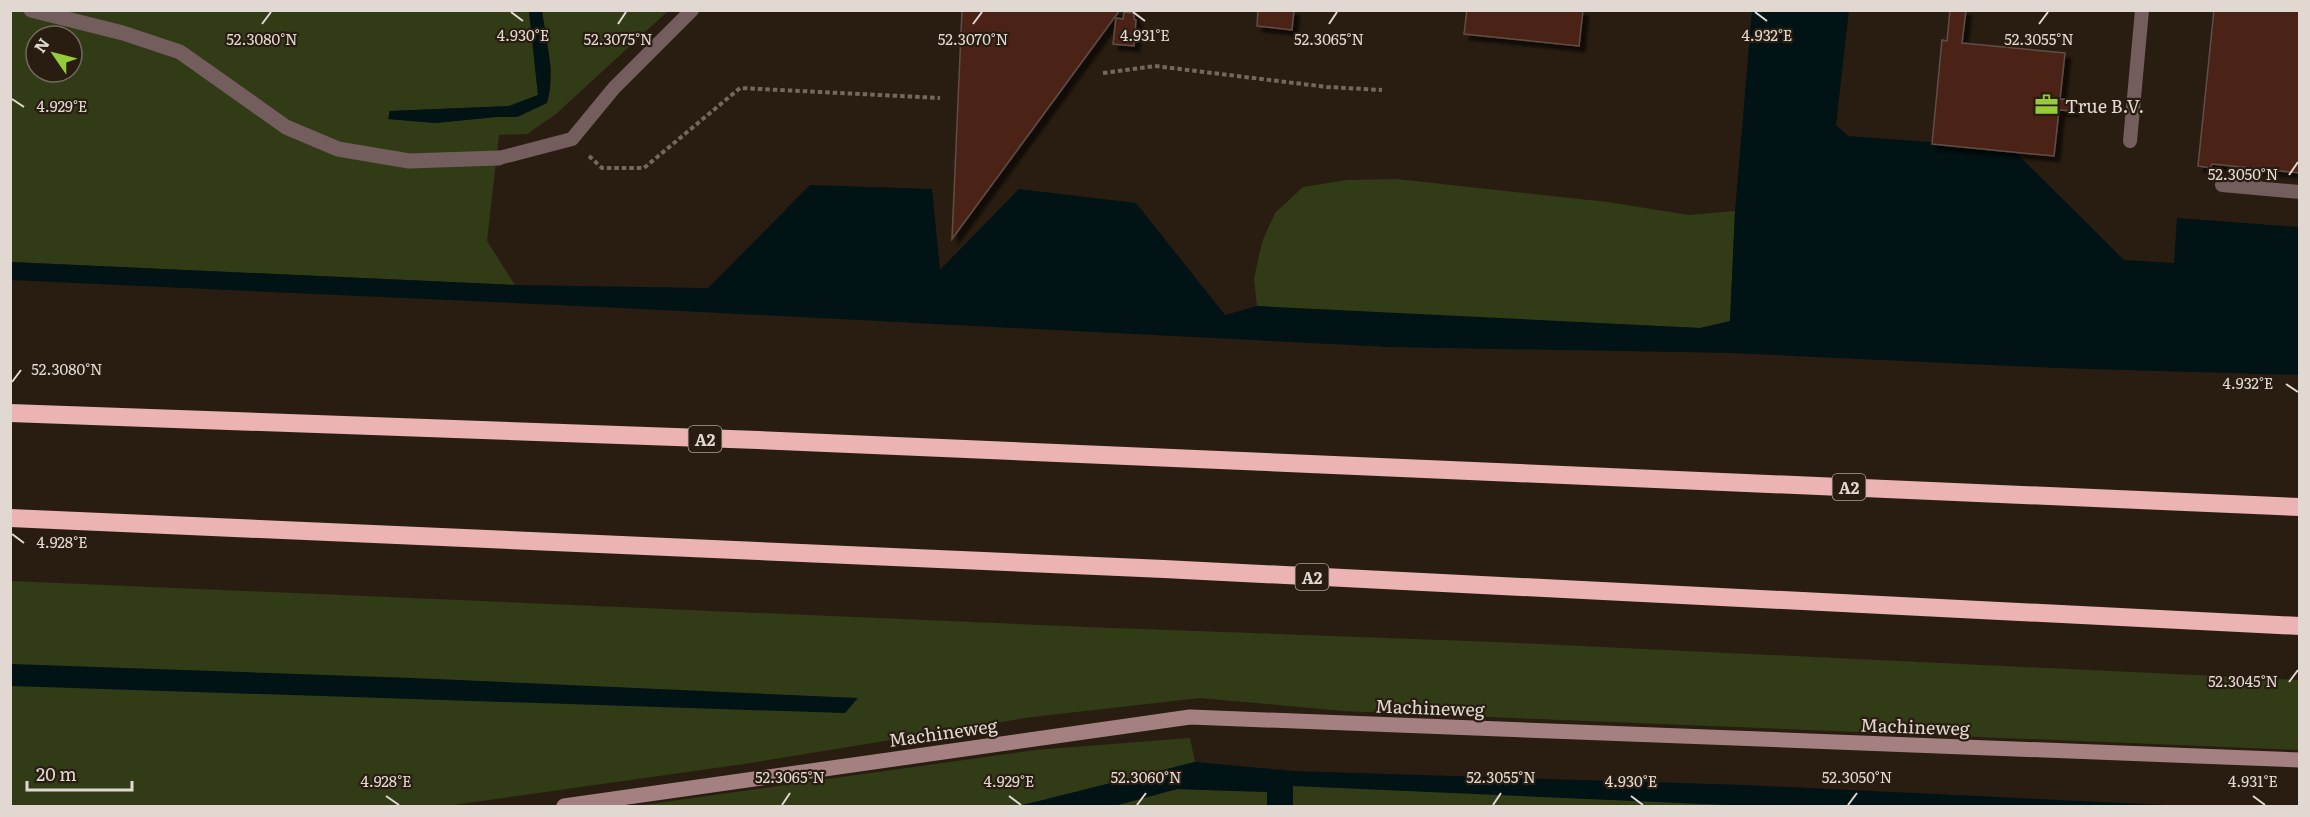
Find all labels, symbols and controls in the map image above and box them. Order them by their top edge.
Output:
text: 4.930°E [497,23,549,46]
text: 4.931°E [1120,23,1170,46]
text: 4.932°E [1742,23,1792,46]
north arrow [24,24,84,84]
text: 52.3080°N [226,27,298,50]
text: 52.3075°N [583,27,653,50]
text: 52.3070°N [938,27,1008,50]
text: 52.3065°N [1294,27,1364,50]
text: 52.3055°N [2004,27,2074,50]
text: N [27,32,55,57]
office icon: True B.V. [2034,92,2060,118]
place label: True B.V. [2065,92,2144,119]
text: 4.929°E [37,94,87,117]
text: 52.3050°N [2208,162,2278,185]
text: 52.3080°N [31,357,103,380]
text: 4.932°E [2223,371,2273,394]
road number: A2 [688,426,722,452]
road number: A2 [1832,474,1866,500]
text: 4.928°E [36,530,88,553]
road number: A2 [1296,564,1328,590]
text: 52.3045°N [2208,669,2278,692]
street label: Machineweg [1375,692,1486,722]
street label: Machineweg [887,711,1000,753]
street label: Machineweg [1860,711,1971,741]
scale bar [27,754,132,792]
text: 20 m [36,760,77,787]
text: 52.3065°N [755,765,825,788]
text: 52.3060°N [1110,765,1182,788]
text: 52.3055°N [1466,765,1536,788]
text: 52.3050°N [1822,765,1892,788]
text: 4.928°E [360,769,412,792]
text: 4.929°E [984,769,1034,792]
text: 4.930°E [1605,769,1657,792]
text: 4.931°E [2228,769,2278,792]

